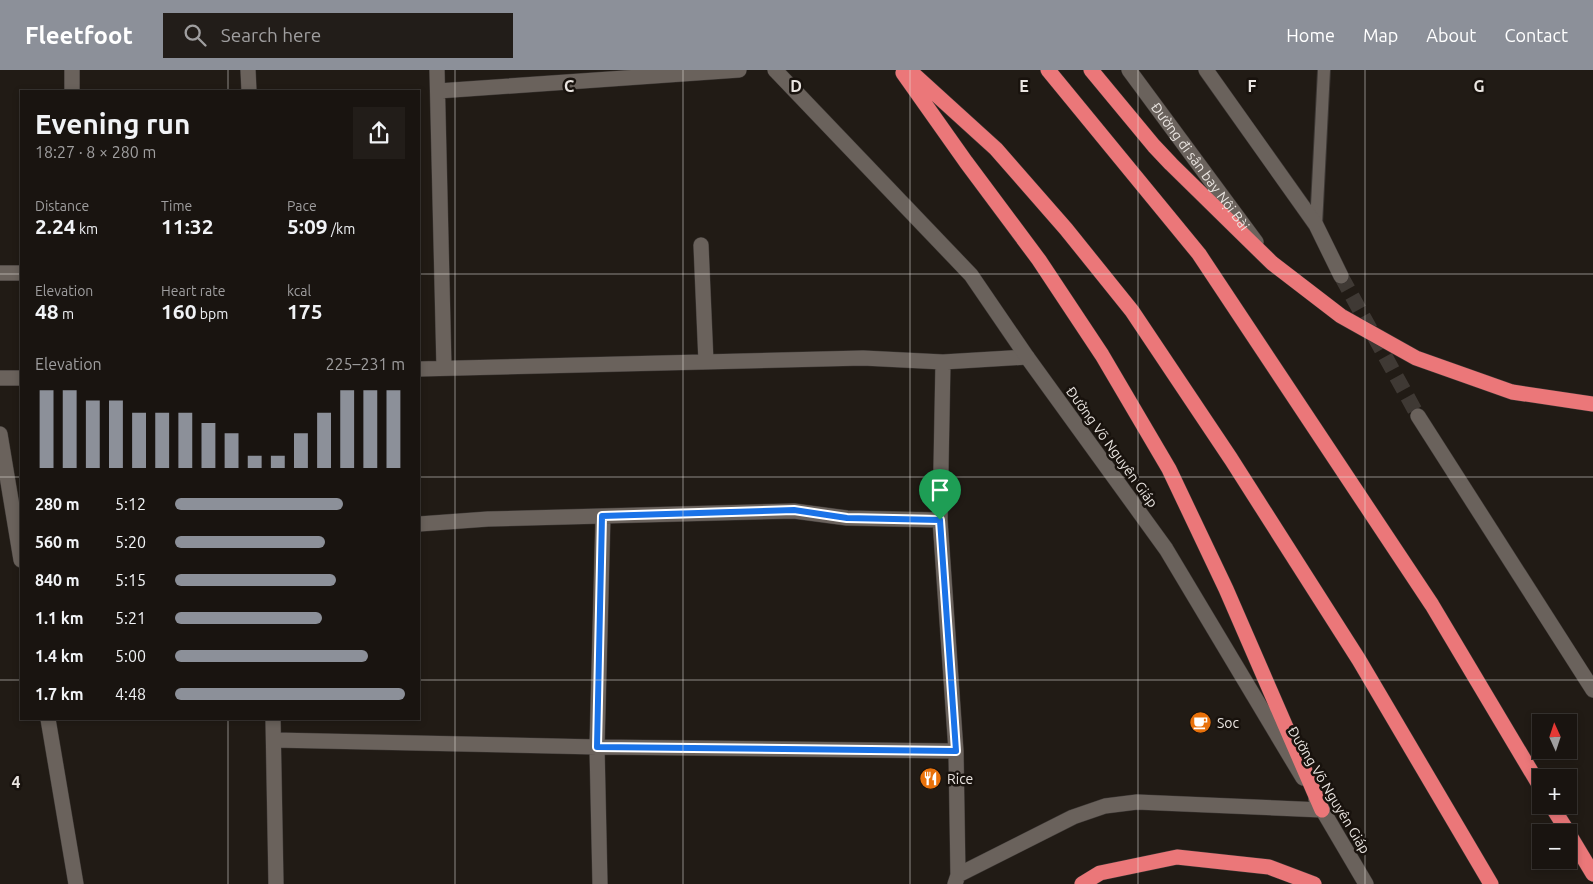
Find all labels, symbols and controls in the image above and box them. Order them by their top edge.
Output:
search box [163,13,513,58]
icon: search [181,21,209,49]
text: Fleetfoot [25,22,133,49]
text: Search here [221,24,321,46]
text: Home [1286,25,1335,45]
text: Map [1363,25,1398,45]
text: About [1426,25,1476,45]
text: Contact [1504,25,1568,45]
text: C [564,77,574,95]
text: D [790,77,802,95]
text: E [1019,77,1029,95]
text: F [1248,77,1257,95]
text: G [1473,77,1485,95]
street label: Đường đi sân bay Nội Bài [1148,99,1253,234]
button: share [353,107,405,159]
text: Evening run [35,108,190,139]
text: 18:27 · 8 × 280 m [35,143,156,161]
text: Distance [35,198,89,214]
text: Time [161,198,192,214]
text: Pace [287,198,317,214]
text: 2.24 [35,214,76,238]
text: 11:32 [161,214,214,238]
text: 5:09 [287,214,328,238]
text: km [76,221,98,237]
text: /km [328,221,355,237]
text: Elevation [35,283,93,299]
text: Heart rate [161,283,225,299]
text: kcal [287,283,311,299]
text: 48 [35,299,59,323]
text: 160 [161,299,197,323]
text: 175 [287,299,323,323]
text: m [59,306,74,322]
text: bpm [197,306,228,322]
text: Elevation [35,355,102,373]
text: 225–231 m [325,355,405,373]
street label: Đường Võ Nguyên Giáp [1063,384,1161,510]
pin [919,469,961,520]
icon: arrive [926,476,954,504]
text: 280 m [35,495,80,513]
text: 5:12 [115,495,146,513]
text: 560 m [35,533,80,551]
text: 5:20 [115,533,146,551]
text: 840 m [35,571,80,589]
text: 5:15 [115,571,146,589]
text: 1.1 km [35,609,84,627]
text: 5:21 [115,609,146,627]
text: 1.4 km [35,647,84,665]
text: 5:00 [115,647,146,665]
text: 1.7 km [35,685,84,703]
text: 4:48 [115,685,146,703]
cafe icon: Soc [1189,711,1213,735]
north arrow [1532,714,1578,759]
map controls [1532,714,1577,869]
place label: Soc [1217,715,1240,731]
street label: Đường Võ Nguyên Giáp [1285,724,1373,856]
restaurant icon: Rice [919,767,943,791]
button: + [1532,769,1577,814]
place label: Rice [947,771,973,787]
text: 4 [11,773,21,791]
button: − [1532,824,1577,869]

